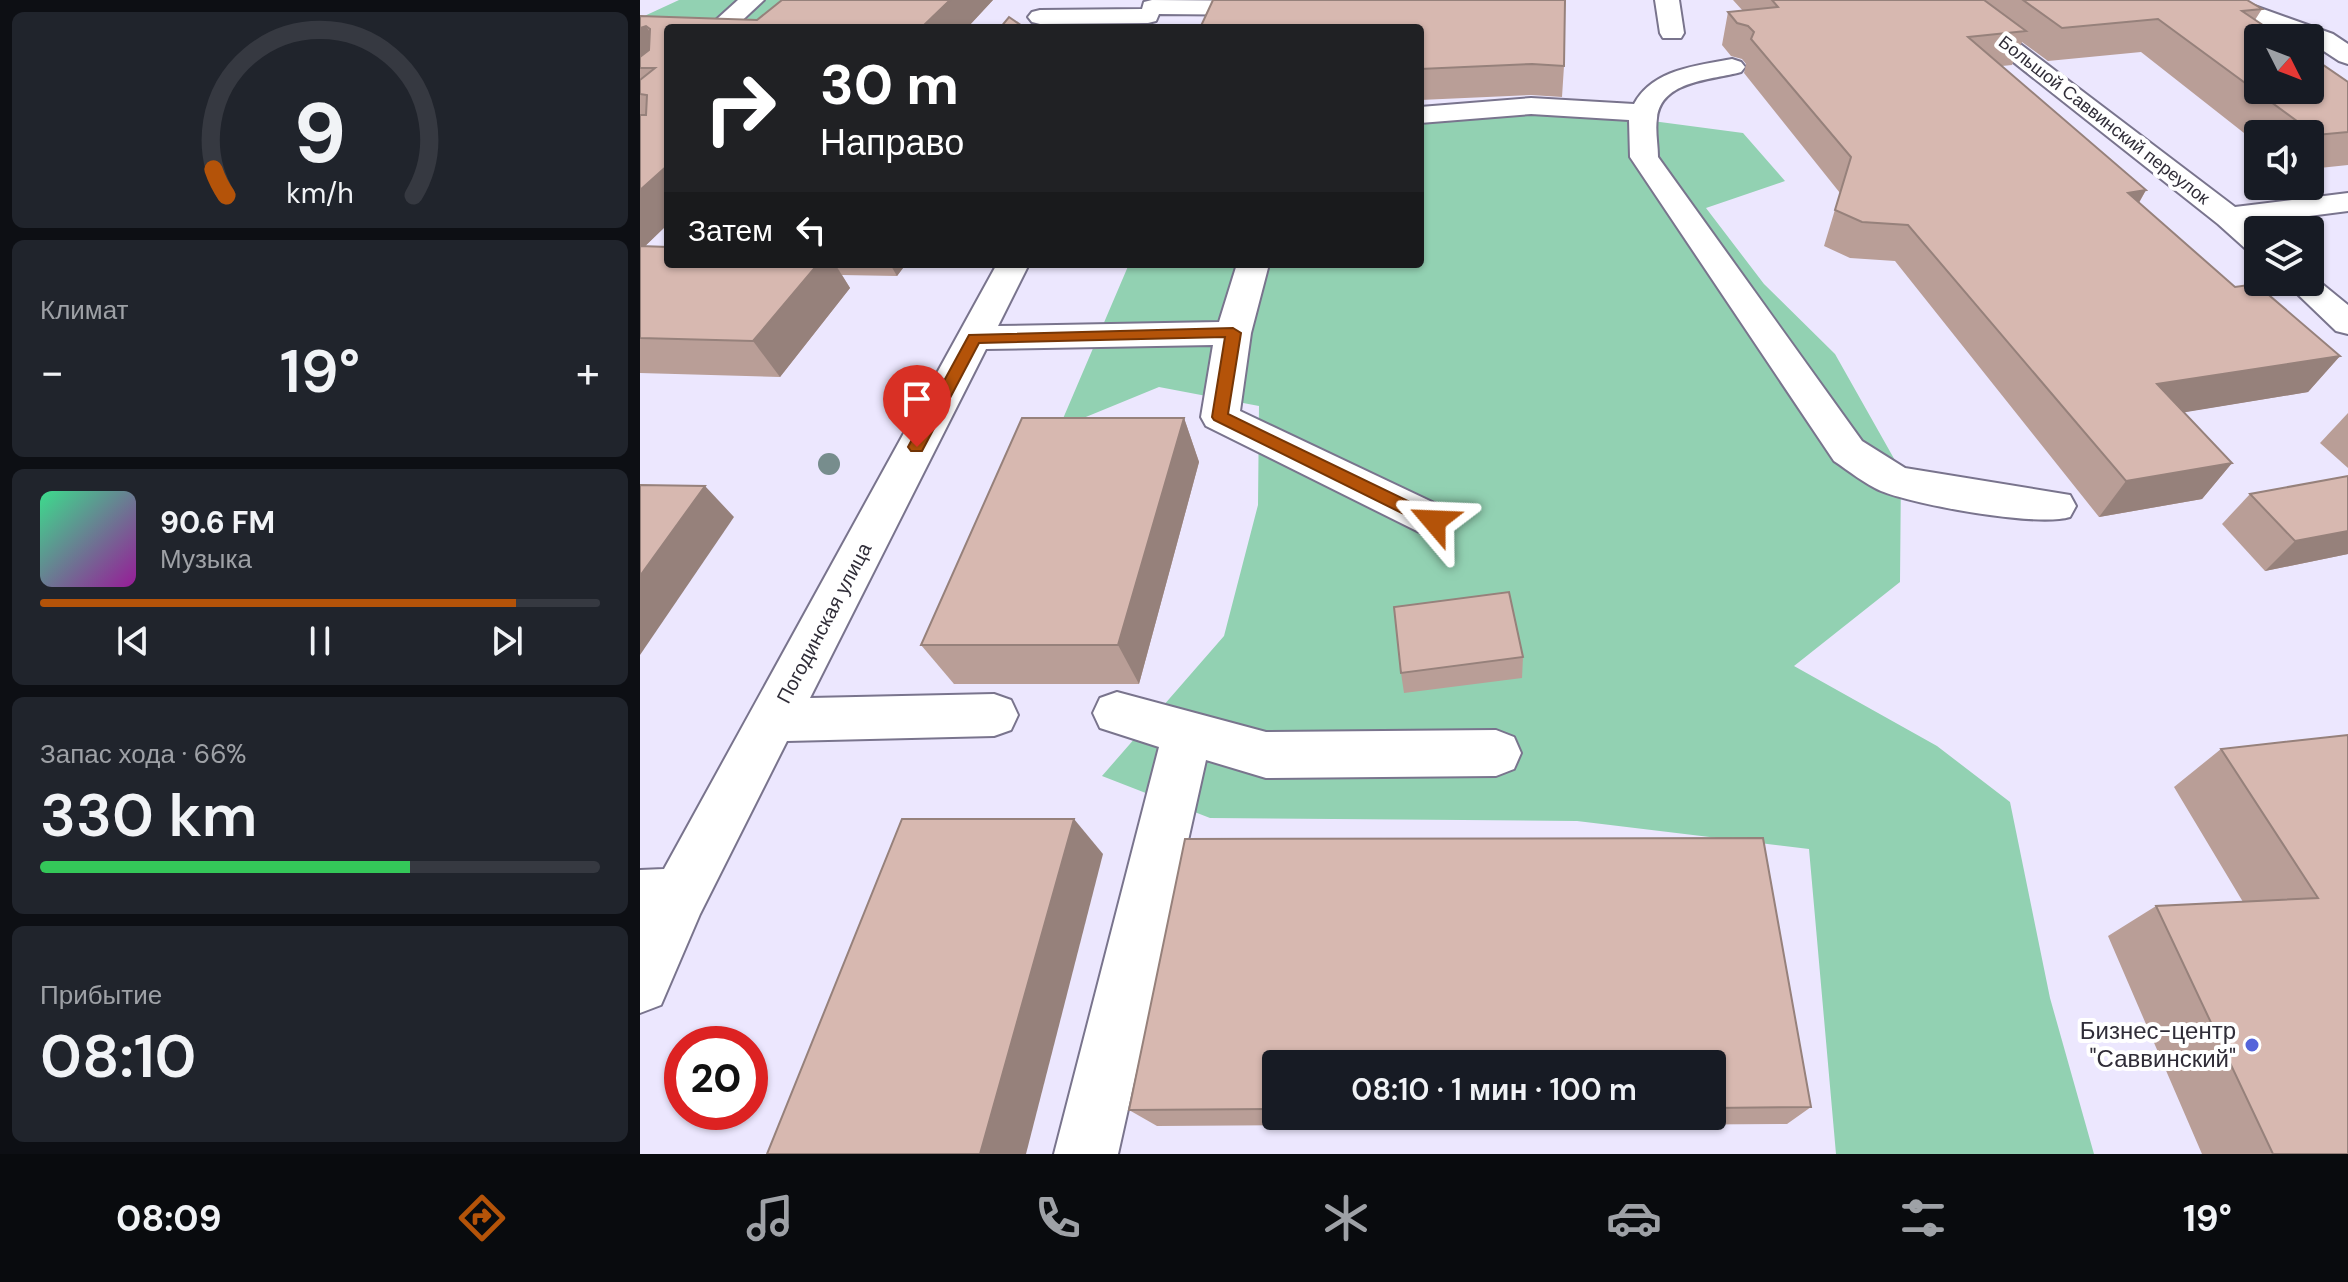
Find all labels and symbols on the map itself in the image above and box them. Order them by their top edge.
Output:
north arrow [2244,24,2324,104]
street label: Большой Саввинский переулок [1994,30,2215,210]
pin [883,365,951,447]
position arrow [1392,479,1476,563]
street label: Погодинская улица [771,537,878,708]
place label: Бизнес-центр "Саввинский" [2080,1015,2236,1074]
speed limit sign: 20 [664,1026,768,1130]
marker: Бизнес-центр "Саввинский" [2243,1036,2261,1054]

